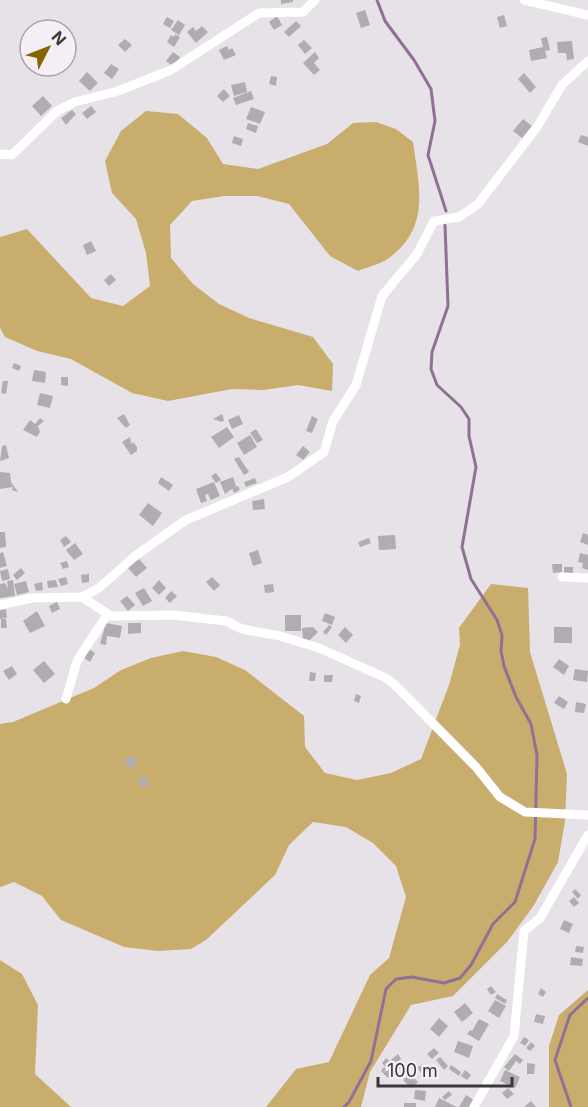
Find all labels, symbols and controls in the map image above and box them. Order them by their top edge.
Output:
north arrow [18,18,78,78]
text: N [48,27,71,49]
scale bar [378,1050,512,1088]
text: 100 m [387,1060,438,1081]

